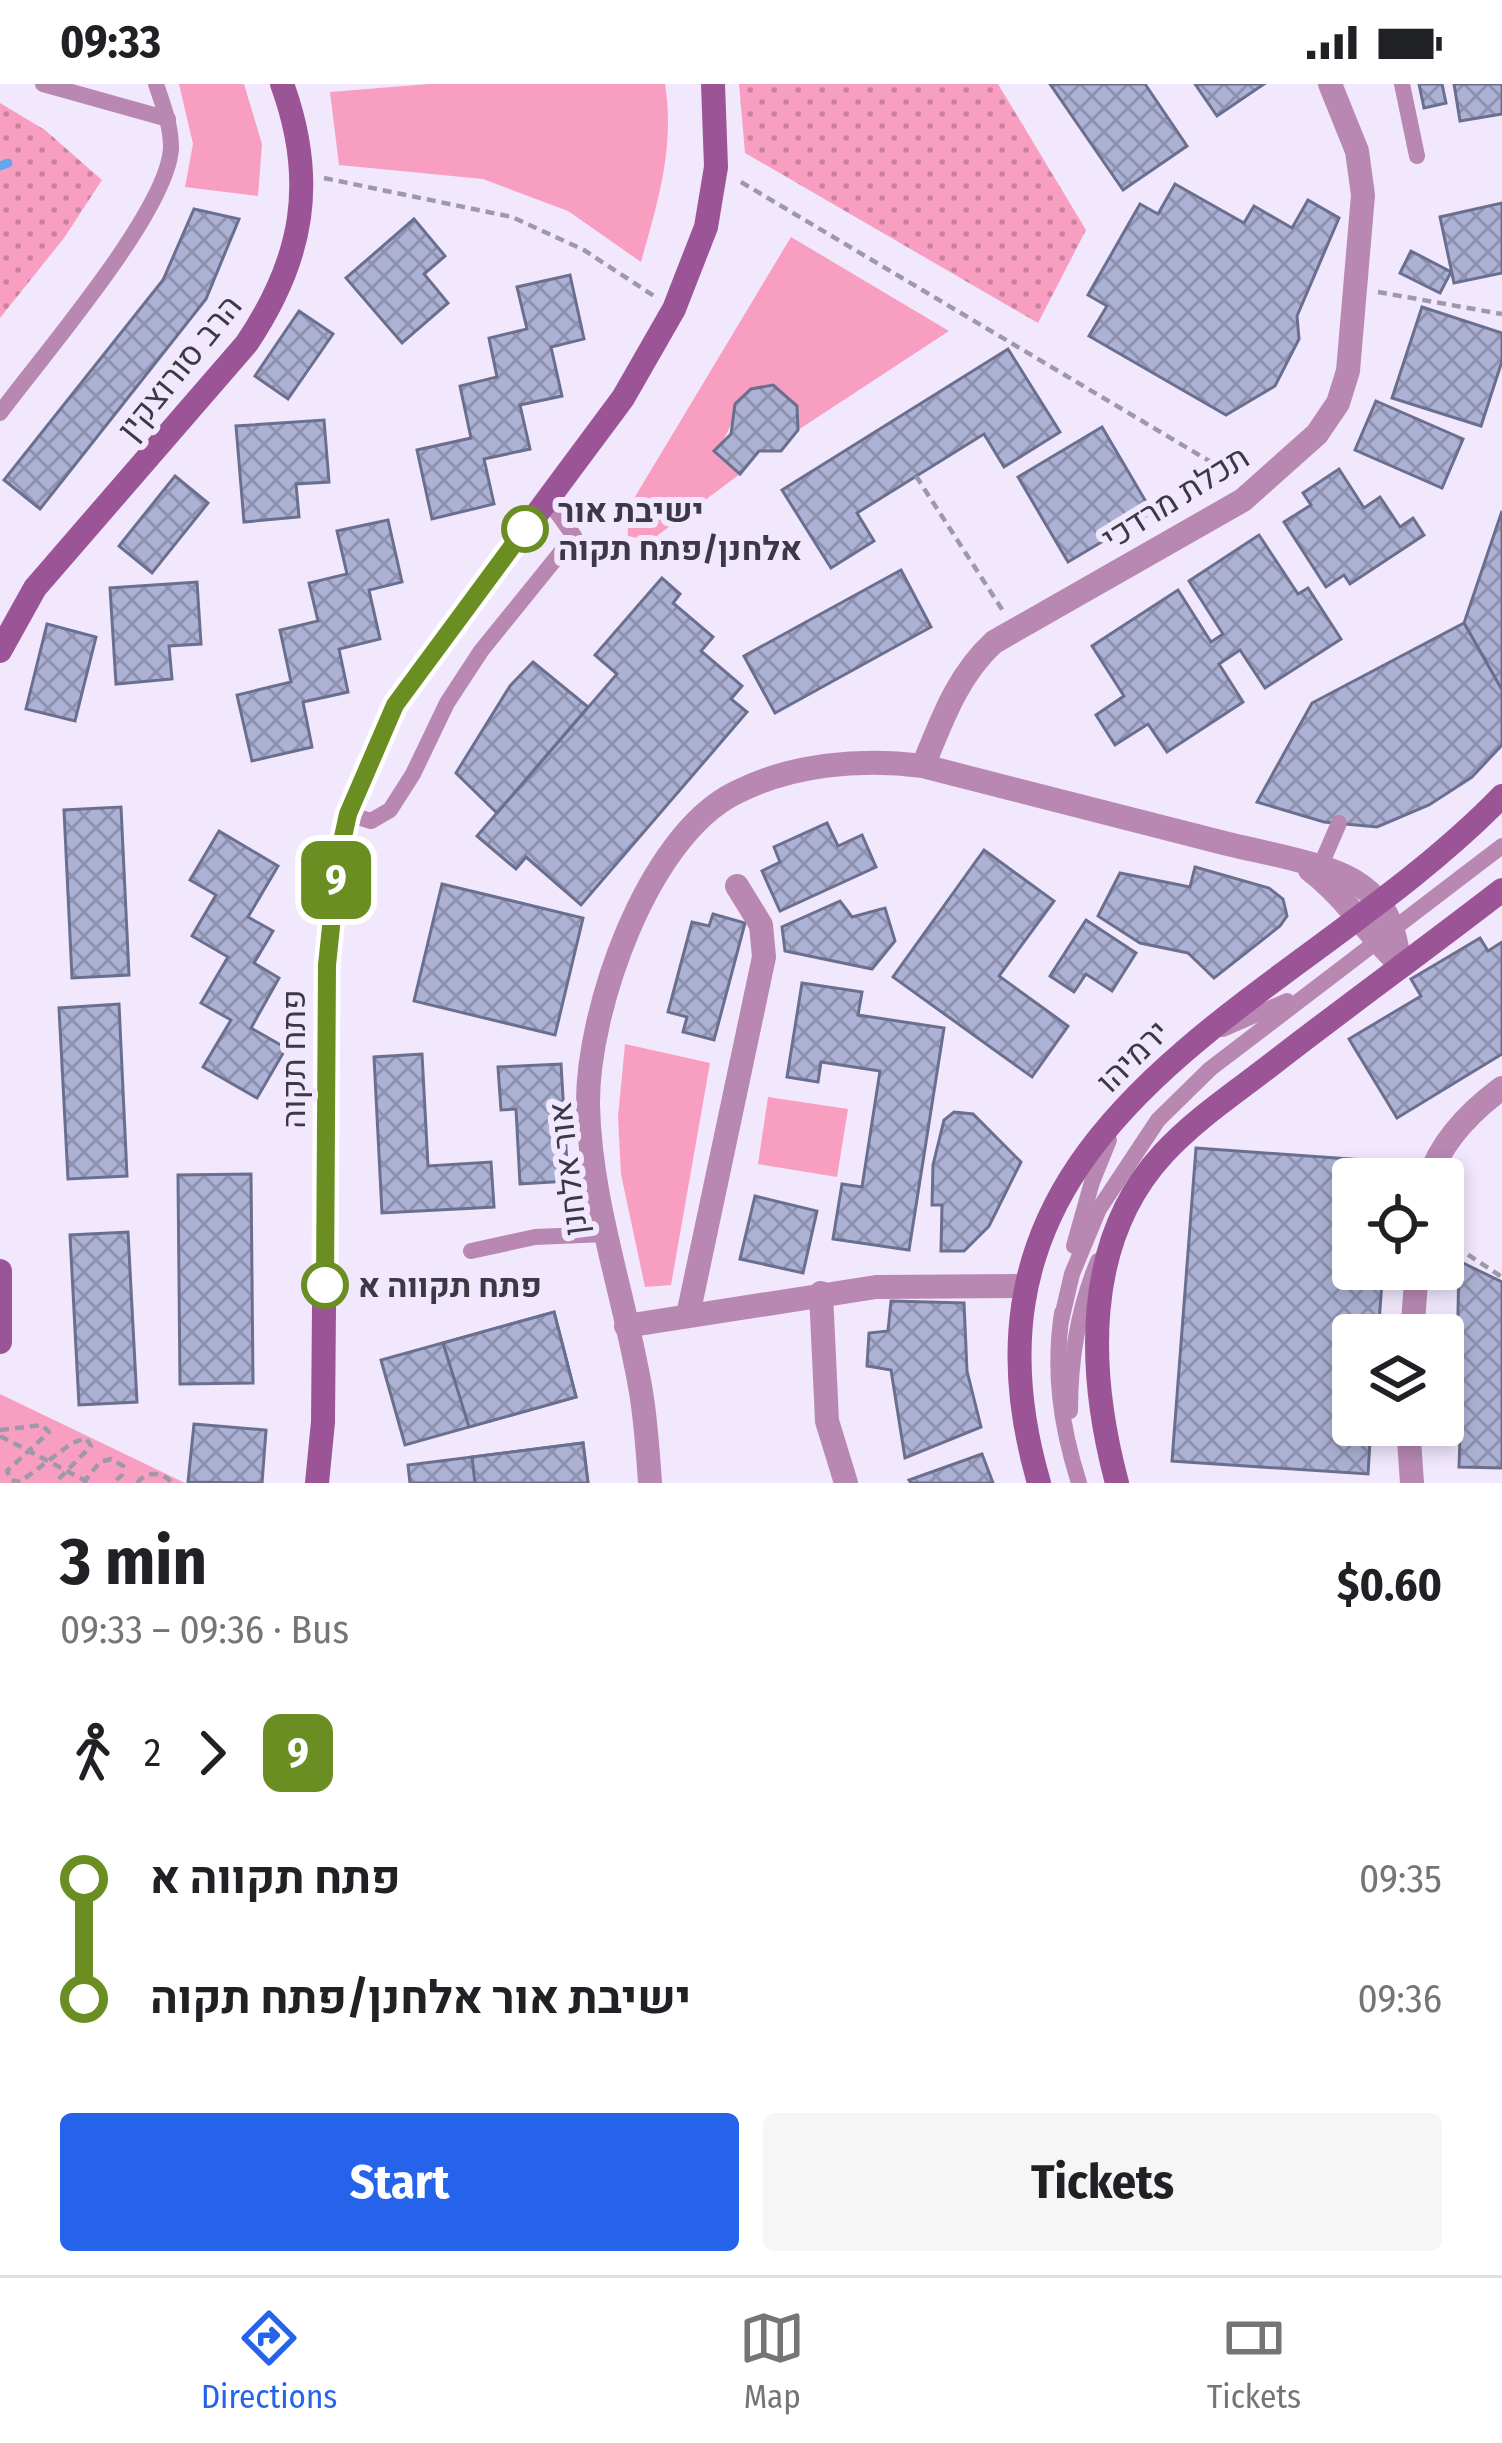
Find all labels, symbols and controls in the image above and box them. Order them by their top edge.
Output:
text: 09:33 [60,15,161,69]
street label: הרב סורוצקין [109,287,251,448]
street label: תכלת מרדכי [1095,437,1256,559]
place label: ישיבת אור אלחנן/פתח תקוה [558,491,802,569]
marker: ישיבת אור אלחנן/פתח תקוה [503,507,547,551]
line badge: 9 [297,841,375,919]
text: 9 [325,855,347,905]
street label: פתח תקוה [274,989,314,1129]
street label: ירמיהו [1088,1012,1177,1101]
street label: אור אלחנן [540,1100,596,1238]
map controls [1332,1158,1464,1446]
button: locate [1332,1158,1464,1290]
marker: פתח תקווה א [303,1263,347,1307]
place label: פתח תקווה א [358,1266,542,1306]
button: layers [1332,1314,1464,1446]
text: 3 min [60,1522,207,1601]
text: $0.60 [1337,1558,1442,1612]
text: 09:33 – 09:36 · Bus [60,1607,349,1653]
icon: walk [60,1720,126,1786]
icon: forward [179,1720,245,1786]
text: 9 [287,1728,309,1778]
text: 2 [144,1730,161,1776]
text: פתח תקווה א [150,1851,401,1905]
text: 09:35 [1359,1856,1442,1902]
text: ישיבת אור אלחנן/פתח תקוה [150,1971,691,2025]
text: 09:36 [1357,1976,1442,2022]
button: Start [60,2113,739,2251]
button: Tickets [763,2113,1442,2251]
tab: Directions [201,2305,337,2417]
tab: Map [739,2305,805,2417]
tab: Tickets [1207,2305,1301,2417]

